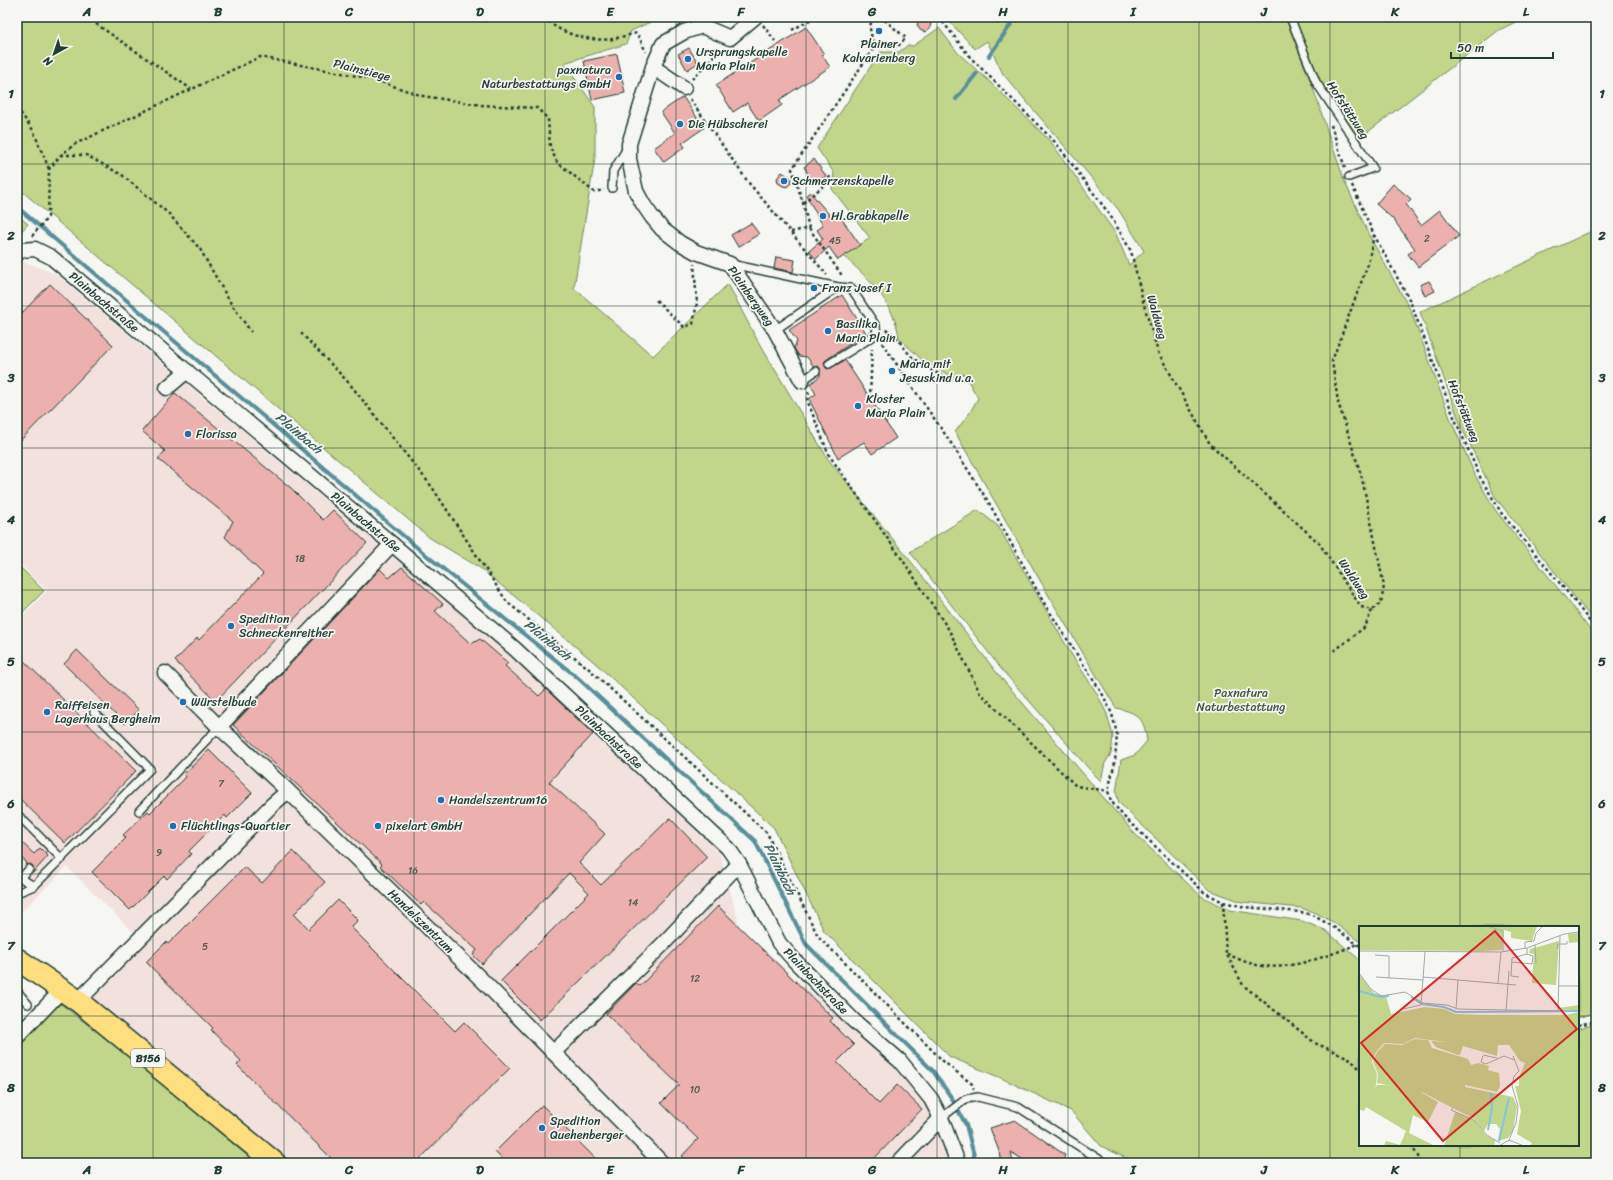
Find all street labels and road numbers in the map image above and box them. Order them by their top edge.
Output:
street label: Plainstiege [331,52,393,88]
street label: Hofstättweg [1321,76,1375,144]
street label: Plainbergweg [722,261,780,331]
street label: Plainbachstraße [64,266,144,338]
street label: Waldweg [1140,292,1174,342]
street label: Hofstättweg [1441,376,1487,446]
street label: Plainbachstraße [326,486,406,558]
street label: Waldweg [1332,554,1376,604]
street label: Plainbachstraße [570,699,648,775]
street label: Handelszentrum [382,883,460,959]
street label: Plainbachstraße [778,942,854,1020]
road number: B156 [131,1049,165,1067]

